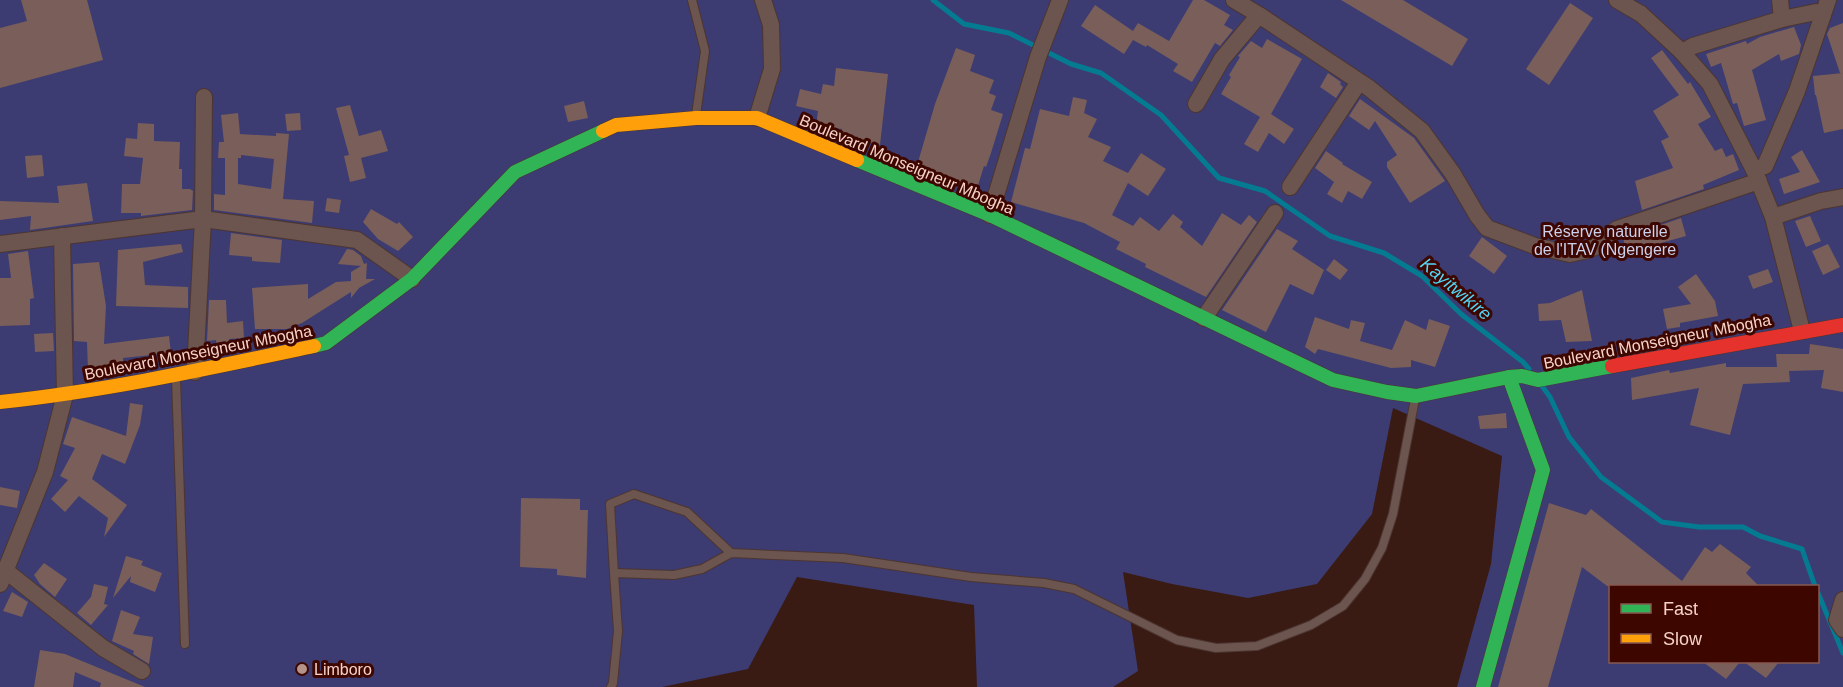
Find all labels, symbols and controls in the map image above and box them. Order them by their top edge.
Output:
street label: Boulevard Monseigneur Mbogha [797,111,1017,218]
park label: Réserve naturelle de l'ITAV (Ngengere [1534,223,1676,258]
water label: Kayitwikire [1417,254,1495,324]
street label: Boulevard Monseigneur Mbogha [1542,311,1772,372]
street label: Boulevard Monseigneur Mbogha [83,322,313,383]
legend [1609,585,1819,663]
text: Fast [1663,599,1698,619]
text: Slow [1663,629,1703,649]
place label: Limboro [314,661,372,678]
marker: Limboro [295,662,309,676]

